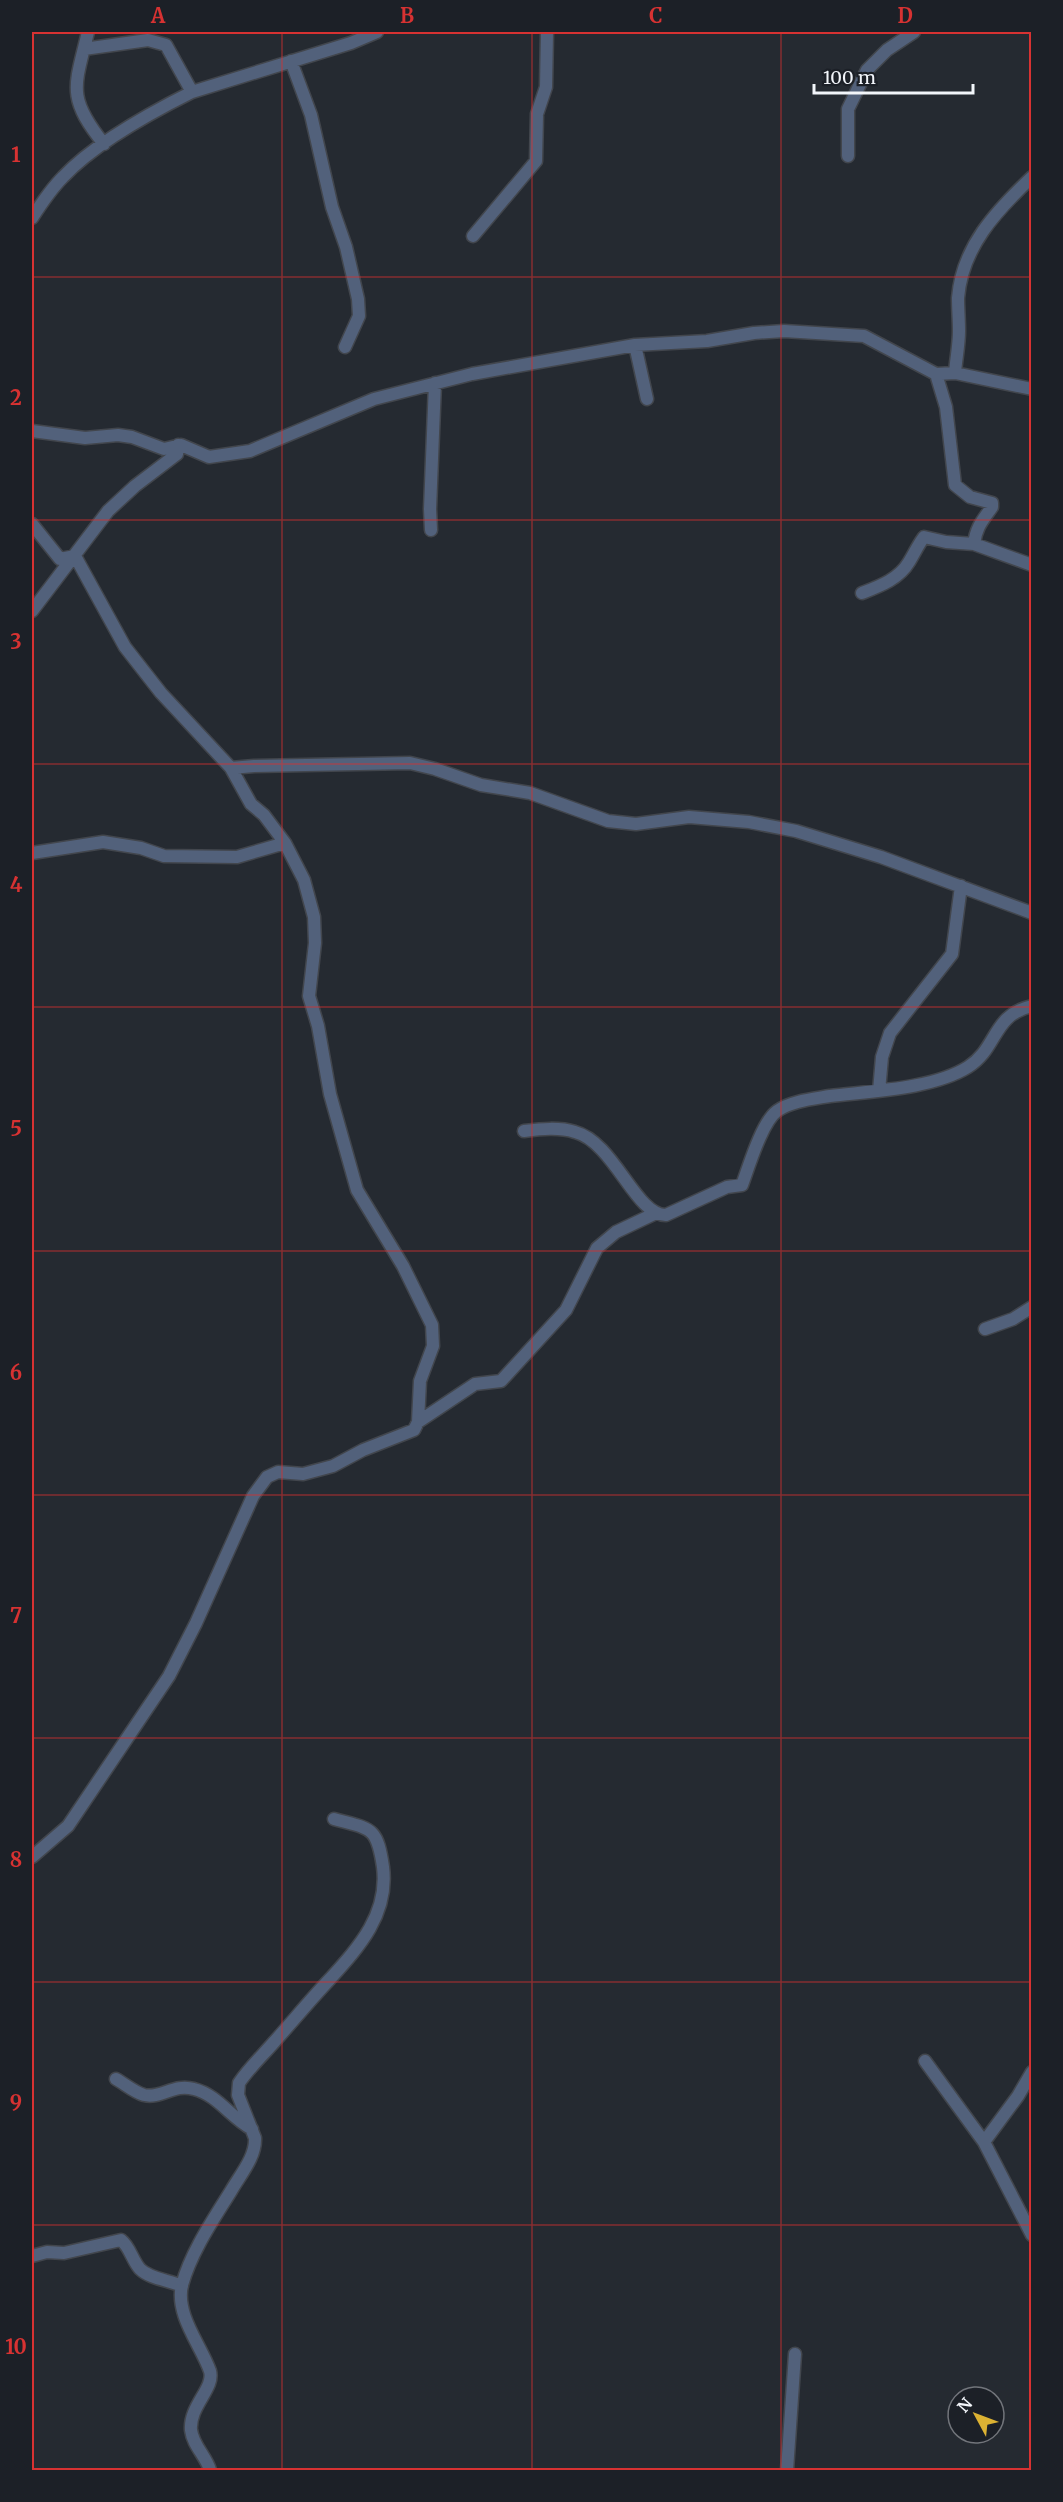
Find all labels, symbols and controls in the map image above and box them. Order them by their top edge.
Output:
text: A [150,3,166,28]
text: B [400,3,414,28]
text: C [649,3,663,28]
text: D [897,3,913,28]
scale bar [814,57,973,95]
text: 100 m [823,66,876,89]
text: 1 [11,142,21,167]
text: 2 [10,385,22,410]
text: 3 [10,629,22,654]
text: 4 [10,872,23,897]
text: 5 [10,1116,22,1141]
text: 6 [10,1360,22,1385]
text: 7 [10,1603,22,1628]
text: 8 [10,1847,22,1872]
text: 9 [10,2090,22,2115]
text: 10 [5,2334,27,2359]
north arrow [946,2385,1006,2445]
text: N [953,2394,977,2416]

